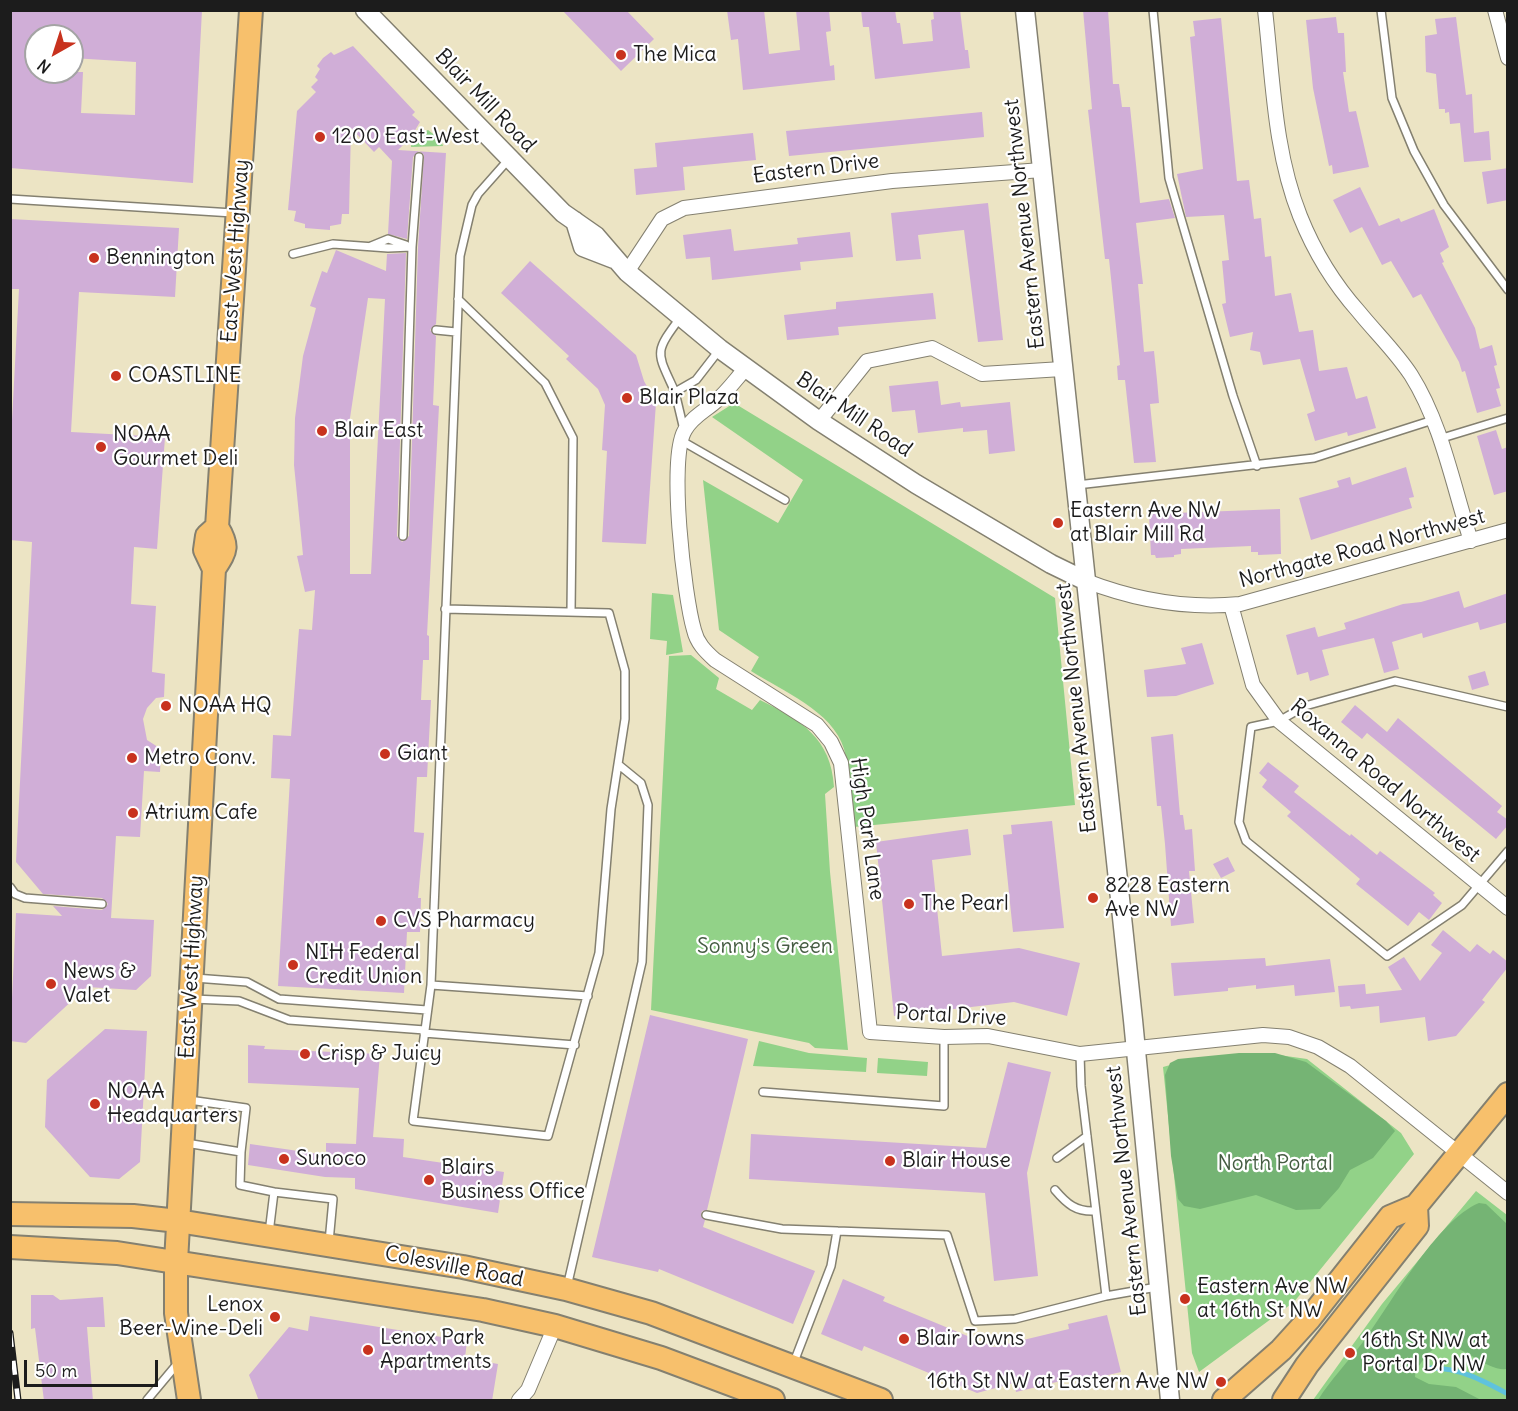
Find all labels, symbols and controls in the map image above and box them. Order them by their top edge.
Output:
north arrow [24,24,84,84]
place label: The Mica [633,42,717,68]
street label: Blair Mill Road [429,44,541,158]
marker: The Mica [614,48,628,62]
text: N [33,55,55,78]
street label: Eastern Avenue Northwest [999,98,1051,350]
place label: 1200 East-West [332,124,479,150]
marker: 1200 East-West [313,130,327,144]
street label: Eastern Drive [751,149,881,189]
street label: East-West Highway [217,158,255,344]
place label: Bennington [106,245,215,271]
marker: Bennington [87,251,101,265]
place label: COASTLINE [128,363,241,389]
street label: Blair Mill Road [791,367,917,463]
marker: COASTLINE [109,369,123,383]
place label: Blair Plaza [639,385,739,411]
marker: Blair Plaza [620,391,634,405]
place label: Blair East [334,418,423,444]
place label: NOAA Gourmet Deli [113,422,238,472]
marker: Blair East [315,424,329,438]
marker: NOAA Gourmet Deli [94,440,108,454]
place label: Eastern Ave NW at Blair Mill Rd [1070,498,1221,548]
street label: Northgate Road Northwest [1236,504,1488,594]
marker: Eastern Ave NW at Blair Mill Rd [1051,516,1065,530]
street label: Eastern Avenue Northwest [1051,582,1103,834]
place label: NOAA HQ [178,693,272,719]
street label: Roxanna Road Northwest [1285,694,1485,868]
marker: NOAA HQ [159,699,173,713]
place label: Giant [397,741,448,767]
place label: Metro Conv. [144,745,256,771]
marker: Giant [378,747,392,761]
marker: Metro Conv. [125,751,139,765]
street label: High Park Lane [845,756,889,902]
place label: Atrium Cafe [145,800,258,826]
marker: Atrium Cafe [126,806,140,820]
place label: 8228 Eastern Ave NW [1105,873,1230,923]
street label: East-West Highway [175,875,209,1059]
place label: The Pearl [921,891,1009,917]
marker: 8228 Eastern Ave NW [1086,891,1100,905]
marker: The Pearl [902,897,916,911]
place label: CVS Pharmacy [393,908,535,934]
marker: CVS Pharmacy [374,914,388,928]
park label: Sonny's Green [697,934,833,960]
place label: NIH Federal Credit Union [305,940,422,990]
marker: NIH Federal Credit Union [286,958,300,972]
place label: News & Valet [63,959,136,1009]
marker: News & Valet [44,977,58,991]
street label: Portal Drive [895,1001,1007,1031]
place label: Crisp & Juicy [317,1041,442,1067]
marker: Crisp & Juicy [298,1047,312,1061]
street label: Eastern Avenue Northwest [1101,1065,1153,1317]
place label: NOAA Headquarters [107,1079,238,1129]
marker: NOAA Headquarters [88,1097,102,1111]
place label: Sunoco [296,1146,366,1172]
place label: Blair House [902,1148,1011,1174]
park label: North Portal [1217,1151,1333,1177]
marker: Sunoco [277,1152,291,1166]
marker: Blair House [883,1154,897,1168]
place label: Blairs Business Office [441,1155,585,1205]
marker: Blairs Business Office [422,1173,436,1187]
street label: Colesville Road [382,1241,526,1293]
place label: Eastern Ave NW at 16th St NW [1197,1274,1348,1324]
place label: Lenox Beer-Wine-Deli [119,1292,263,1342]
marker: Eastern Ave NW at 16th St NW [1178,1292,1192,1306]
marker: Lenox Beer-Wine-Deli [268,1310,282,1324]
place label: Lenox Park Apartments [380,1325,491,1375]
place label: Blair Towns [916,1326,1024,1352]
place label: 16th St NW at Portal Dr NW [1362,1328,1488,1378]
marker: Blair Towns [897,1332,911,1346]
marker: Lenox Park Apartments [361,1343,375,1357]
marker: 16th St NW at Portal Dr NW [1343,1346,1357,1360]
scale bar [27,1348,160,1386]
text: 50 m [35,1359,77,1382]
place label: 16th St NW at Eastern Ave NW [927,1369,1209,1395]
marker: 16th St NW at Eastern Ave NW [1214,1375,1228,1389]

